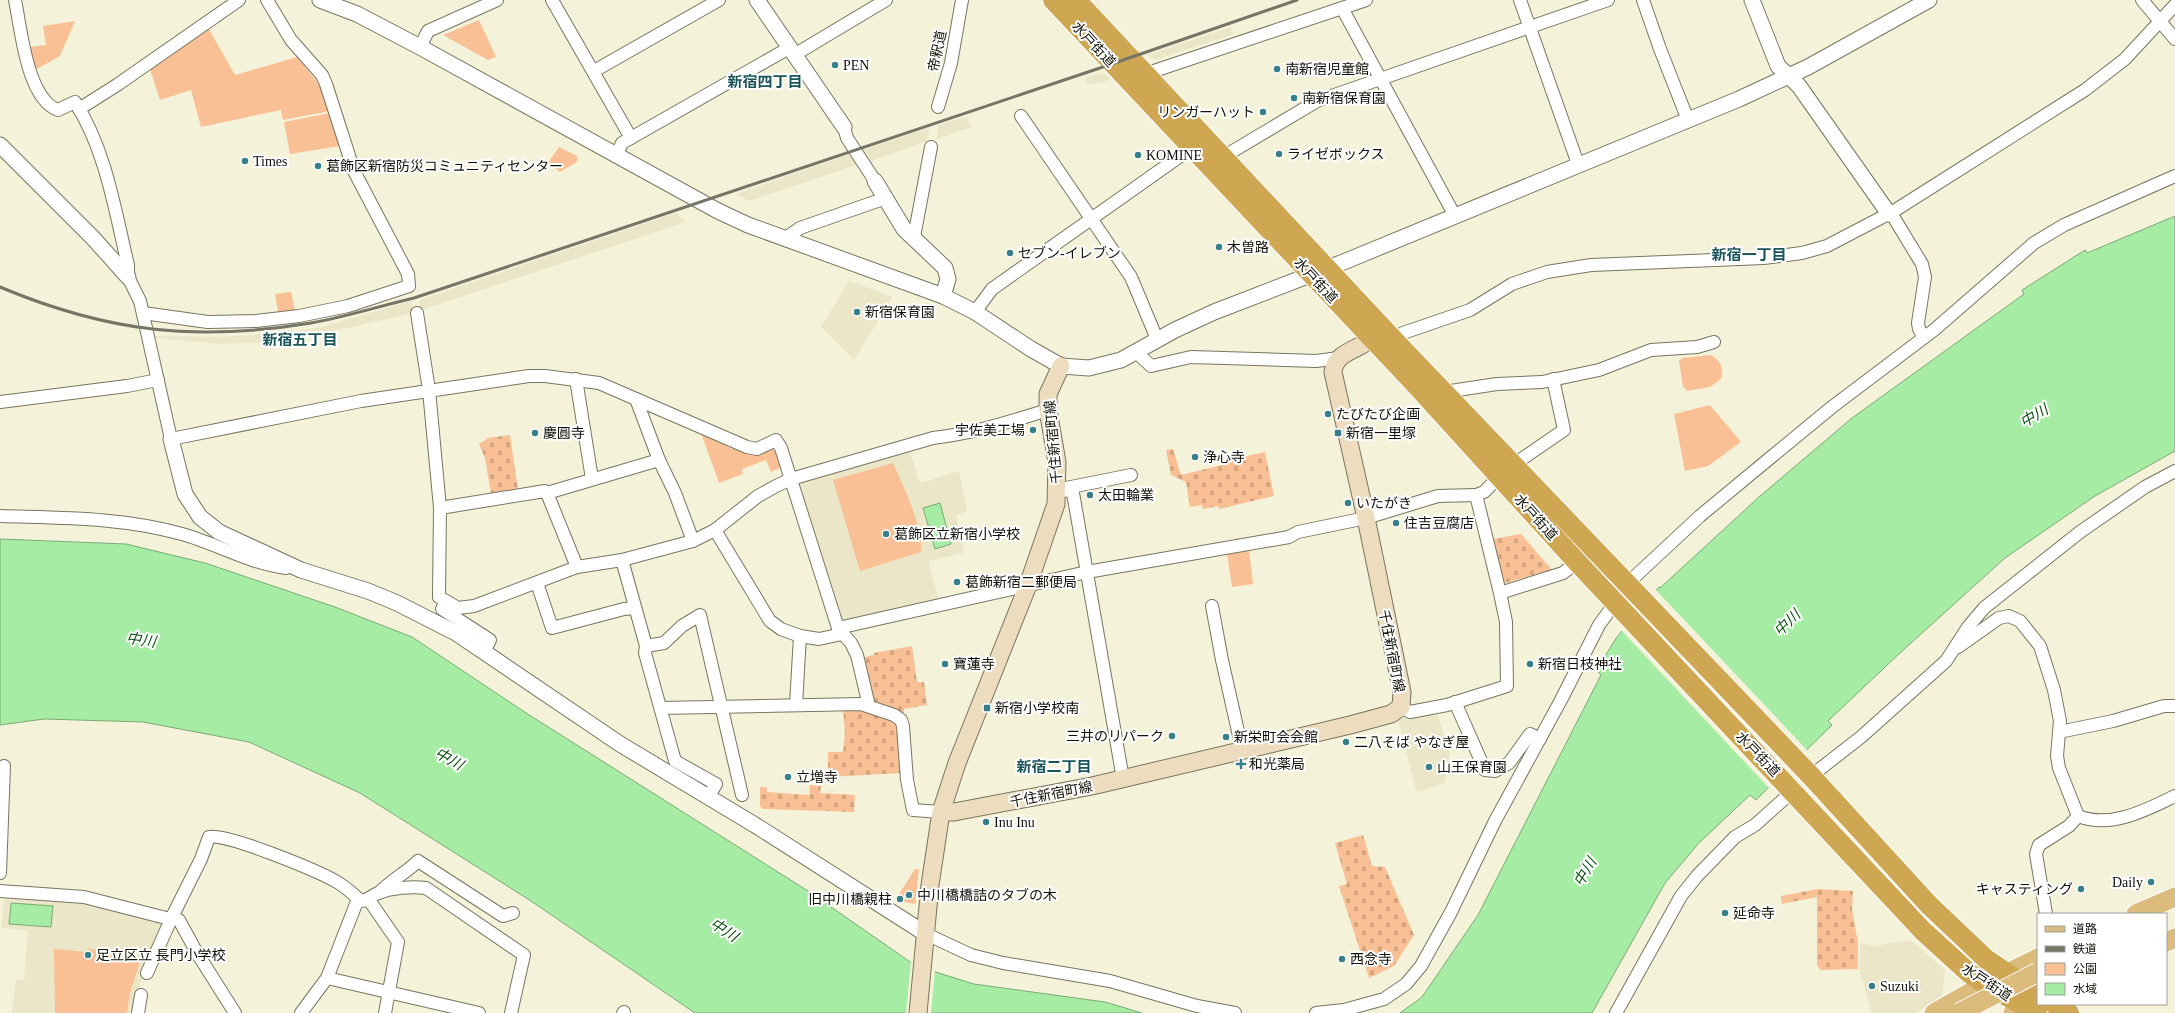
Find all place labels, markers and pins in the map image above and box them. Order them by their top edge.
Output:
place label: PEN [843,58,869,73]
marker: PEN [830,60,840,70]
place label: 南新宿児童館 [1285,62,1369,77]
marker: 南新宿児童館 [1272,64,1282,74]
place label: 南新宿保育園 [1302,91,1386,106]
marker: 南新宿保育園 [1289,93,1299,103]
place label: リンガーハット [1157,105,1255,120]
marker: リンガーハット [1258,107,1268,117]
place label: ライゼボックス [1287,147,1385,162]
place label: KOMINE [1146,148,1202,163]
marker: ライゼボックス [1274,149,1284,159]
marker: KOMINE [1133,150,1143,160]
place label: Times [253,154,288,169]
marker: Times [240,156,250,166]
place label: 葛飾区新宿防災コミュニティセンター [326,158,563,174]
marker: 葛飾区新宿防災コミュニティセンター [313,161,323,171]
place label: 木曽路 [1227,240,1269,255]
marker: 木曽路 [1214,242,1224,252]
place label: セブン-イレブン [1018,245,1121,261]
marker: セブン-イレブン [1005,248,1015,258]
place label: 新宿保育園 [865,305,935,320]
marker: 新宿保育園 [852,307,862,317]
place label: たびたび企画 [1336,407,1420,422]
marker: たびたび企画 [1323,409,1333,419]
place label: 宇佐美工場 [955,423,1025,438]
marker: 宇佐美工場 [1028,425,1038,435]
place label: 慶圓寺 [543,426,585,441]
place label: 新宿一里塚 [1346,426,1416,441]
marker: 慶圓寺 [530,428,540,438]
marker: 新宿一里塚 [1333,428,1343,438]
place label: 浄心寺 [1203,450,1245,465]
marker: 浄心寺 [1190,452,1200,462]
place label: 太田輪業 [1098,487,1154,503]
marker: 太田輪業 [1085,490,1095,500]
place label: いたがき [1356,496,1412,511]
marker: いたがき [1343,498,1353,508]
place label: 住吉豆腐店 [1404,516,1474,531]
marker: 住吉豆腐店 [1391,518,1401,528]
place label: 葛飾区立新宿小学校 [894,526,1020,542]
marker: 葛飾区立新宿小学校 [881,529,891,539]
place label: 葛飾新宿二郵便局 [965,574,1077,590]
marker: 葛飾新宿二郵便局 [952,577,962,587]
place label: 寶蓮寺 [953,657,995,672]
place label: 新宿日枝神社 [1538,657,1622,672]
marker: 寶蓮寺 [940,659,950,669]
marker: 新宿日枝神社 [1525,659,1535,669]
place label: 新宿小学校南 [995,701,1079,716]
marker: 新宿小学校南 [982,703,992,713]
place label: 三井のリパーク [1066,728,1164,744]
place label: 新栄町会会館 [1234,730,1318,745]
marker: 三井のリパーク [1167,731,1177,741]
marker: 新栄町会会館 [1221,732,1231,742]
place label: 二八そば やなぎ屋 [1354,735,1470,750]
marker: 二八そば やなぎ屋 [1341,737,1351,747]
place label: 和光薬局 [1249,757,1305,772]
marker: 和光薬局 [1236,759,1246,769]
place label: 山王保育園 [1437,760,1507,775]
marker: 山王保育園 [1424,762,1434,772]
place label: 立増寺 [796,769,838,785]
marker: 立増寺 [783,772,793,782]
place label: Inu Inu [994,815,1035,830]
marker: Inu Inu [981,817,991,827]
place label: Daily [2112,875,2143,890]
marker: Daily [2146,877,2156,887]
place label: キャスティング [1976,882,2073,897]
marker: キャスティング [2076,884,2086,894]
place label: 中川橋橋詰のタブの木 [917,887,1057,903]
marker: 中川橋橋詰のタブの木 [904,890,914,900]
place label: 旧中川橋親柱 [808,891,892,907]
marker: 旧中川橋親柱 [895,894,905,904]
place label: 延命寺 [1733,906,1775,921]
marker: 延命寺 [1720,908,1730,918]
place label: 足立区立 長門小学校 [96,948,226,963]
marker: 足立区立 長門小学校 [83,950,93,960]
place label: 西念寺 [1350,952,1392,967]
marker: 西念寺 [1337,954,1347,964]
place label: Suzuki [1880,979,1919,994]
marker: Suzuki [1867,981,1877,991]

